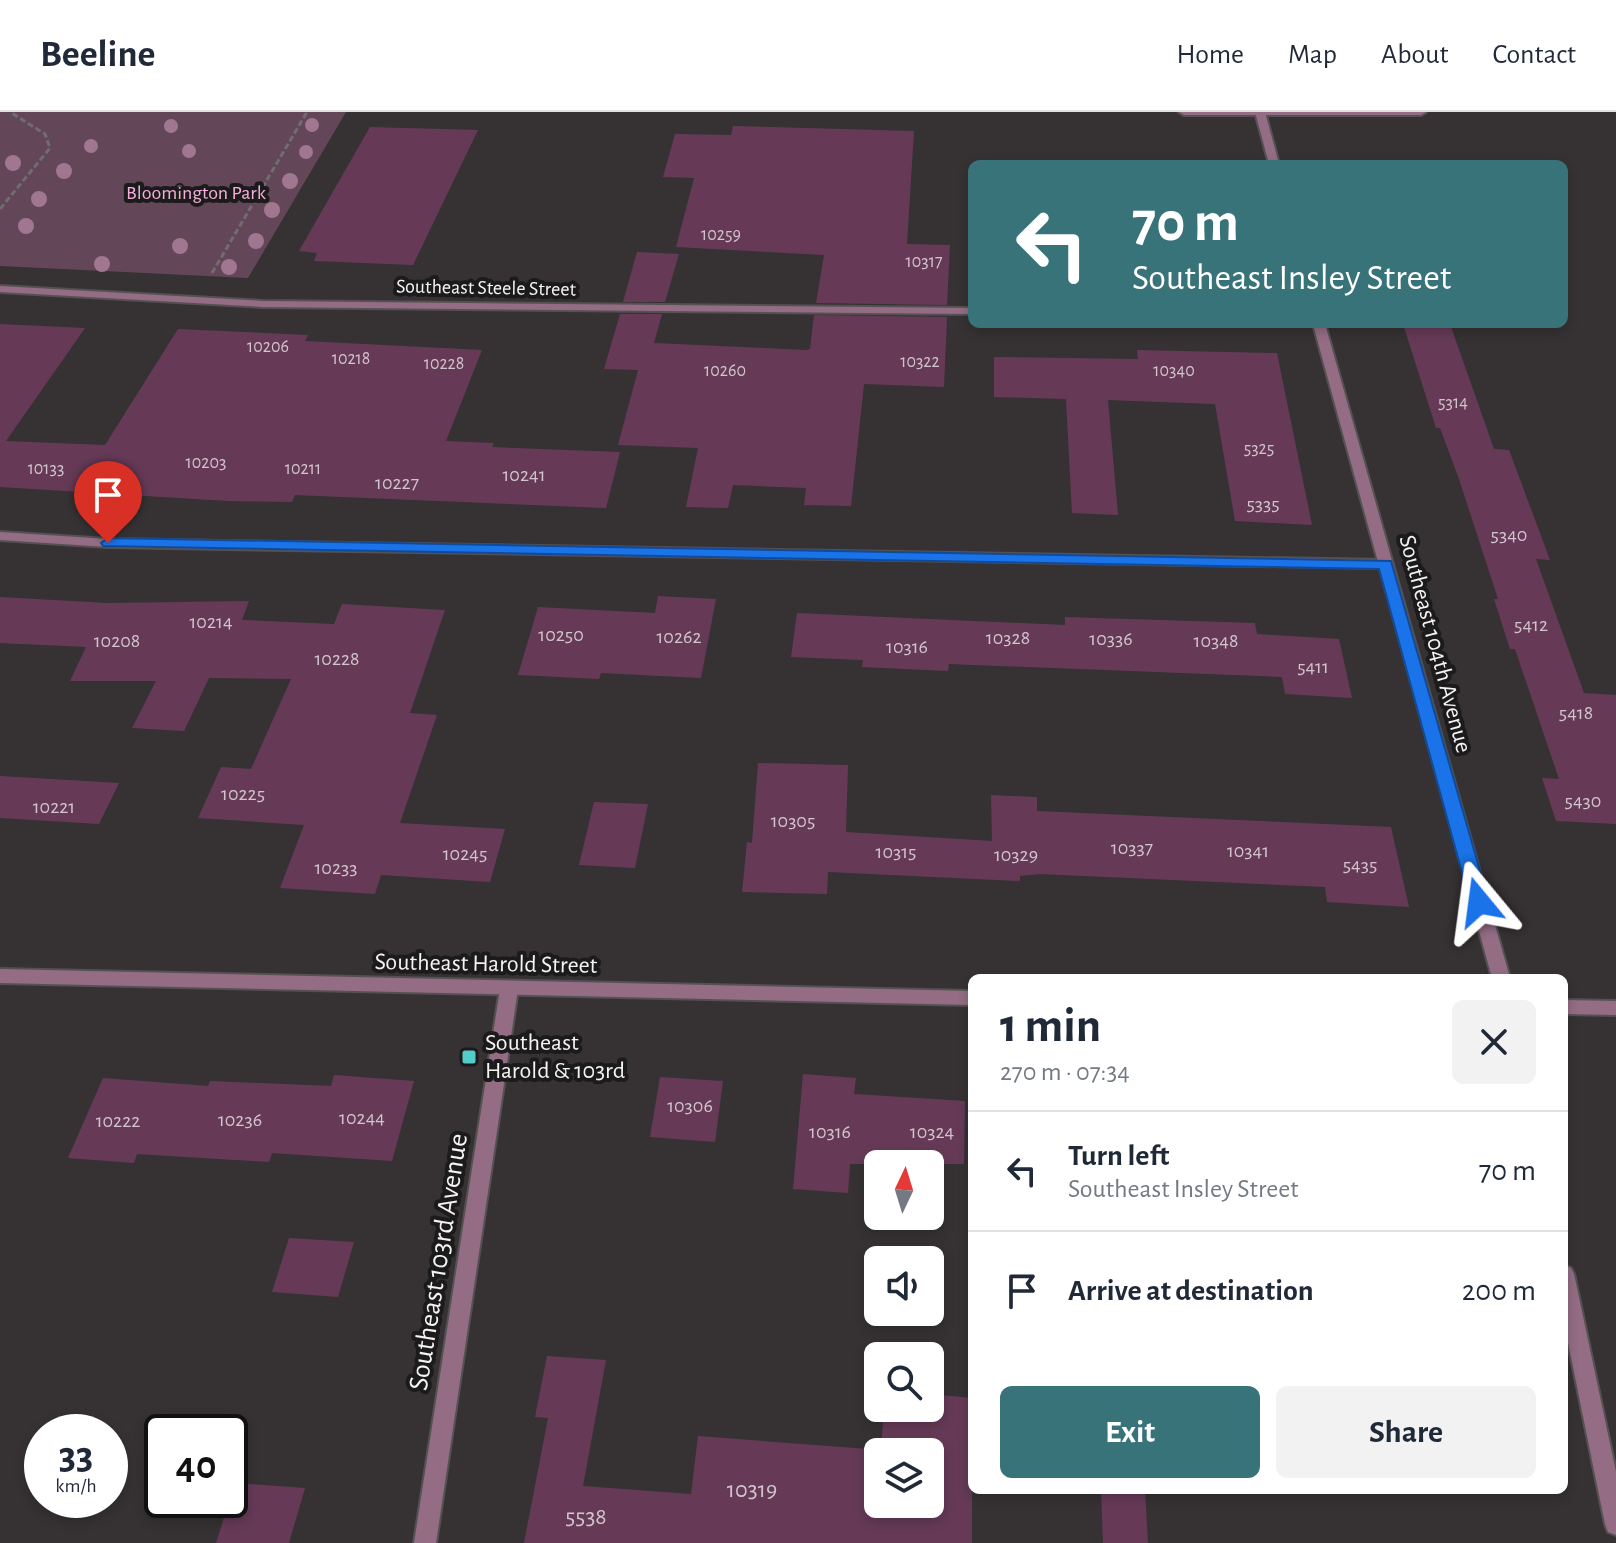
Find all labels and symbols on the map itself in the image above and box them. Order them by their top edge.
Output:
park label: Bloomington Park [126,183,266,203]
house number: 10259 [701,226,741,244]
house number: 10317 [906,253,942,271]
street label: Southeast Steele Street [396,276,577,300]
house number: 10206 [247,338,289,356]
house number: 10218 [332,350,370,368]
house number: 10322 [900,353,940,371]
house number: 10228 [424,355,464,373]
house number: 10260 [704,362,746,380]
house number: 10340 [1153,362,1195,380]
house number: 5314 [1438,394,1468,412]
house number: 5325 [1244,440,1274,458]
house number: 10203 [186,454,226,472]
house number: 10133 [28,460,64,478]
house number: 10211 [285,460,321,478]
pin [74,461,142,543]
house number: 10241 [502,465,546,485]
house number: 10227 [375,473,419,493]
house number: 5335 [1246,494,1280,514]
house number: 5340 [1491,525,1527,545]
street label: Southeast 104th Avenue [1394,533,1476,755]
house number: 10214 [189,612,233,632]
house number: 5412 [1514,615,1548,635]
house number: 10250 [538,625,584,645]
house number: 10262 [656,627,702,647]
house number: 10328 [986,628,1030,648]
house number: 10336 [1089,629,1133,649]
house number: 10208 [94,631,140,651]
house number: 10348 [1194,631,1238,651]
house number: 10316 [886,637,928,657]
house number: 10228 [314,649,360,669]
house number: 5411 [1297,657,1329,677]
house number: 5418 [1559,703,1593,723]
house number: 10225 [221,784,265,804]
house number: 5430 [1565,791,1601,811]
house number: 10221 [33,797,75,817]
house number: 10305 [771,811,815,831]
house number: 10337 [1111,838,1153,858]
house number: 10341 [1227,841,1269,861]
house number: 10315 [876,842,916,862]
house number: 10245 [443,844,487,864]
house number: 10329 [994,845,1038,865]
house number: 5435 [1343,855,1377,875]
house number: 10233 [314,858,358,878]
position arrow [1437,860,1521,944]
street label: Southeast Harold Street [374,950,598,978]
place label: Southeast Harold & 103rd [485,1031,625,1083]
marker: Southeast Harold & 103rd [460,1048,478,1066]
house number: 10306 [667,1096,713,1116]
house number: 10244 [339,1108,385,1128]
house number: 10236 [218,1110,262,1130]
house number: 10222 [96,1111,140,1131]
house number: 10316 [809,1122,851,1142]
house number: 10324 [910,1122,954,1142]
street label: Southeast 103rd Avenue [405,1132,473,1392]
north arrow [864,1150,944,1230]
speed limit sign: 40 [144,1414,248,1518]
house number: 10319 [727,1478,777,1502]
house number: 5538 [565,1505,607,1529]

